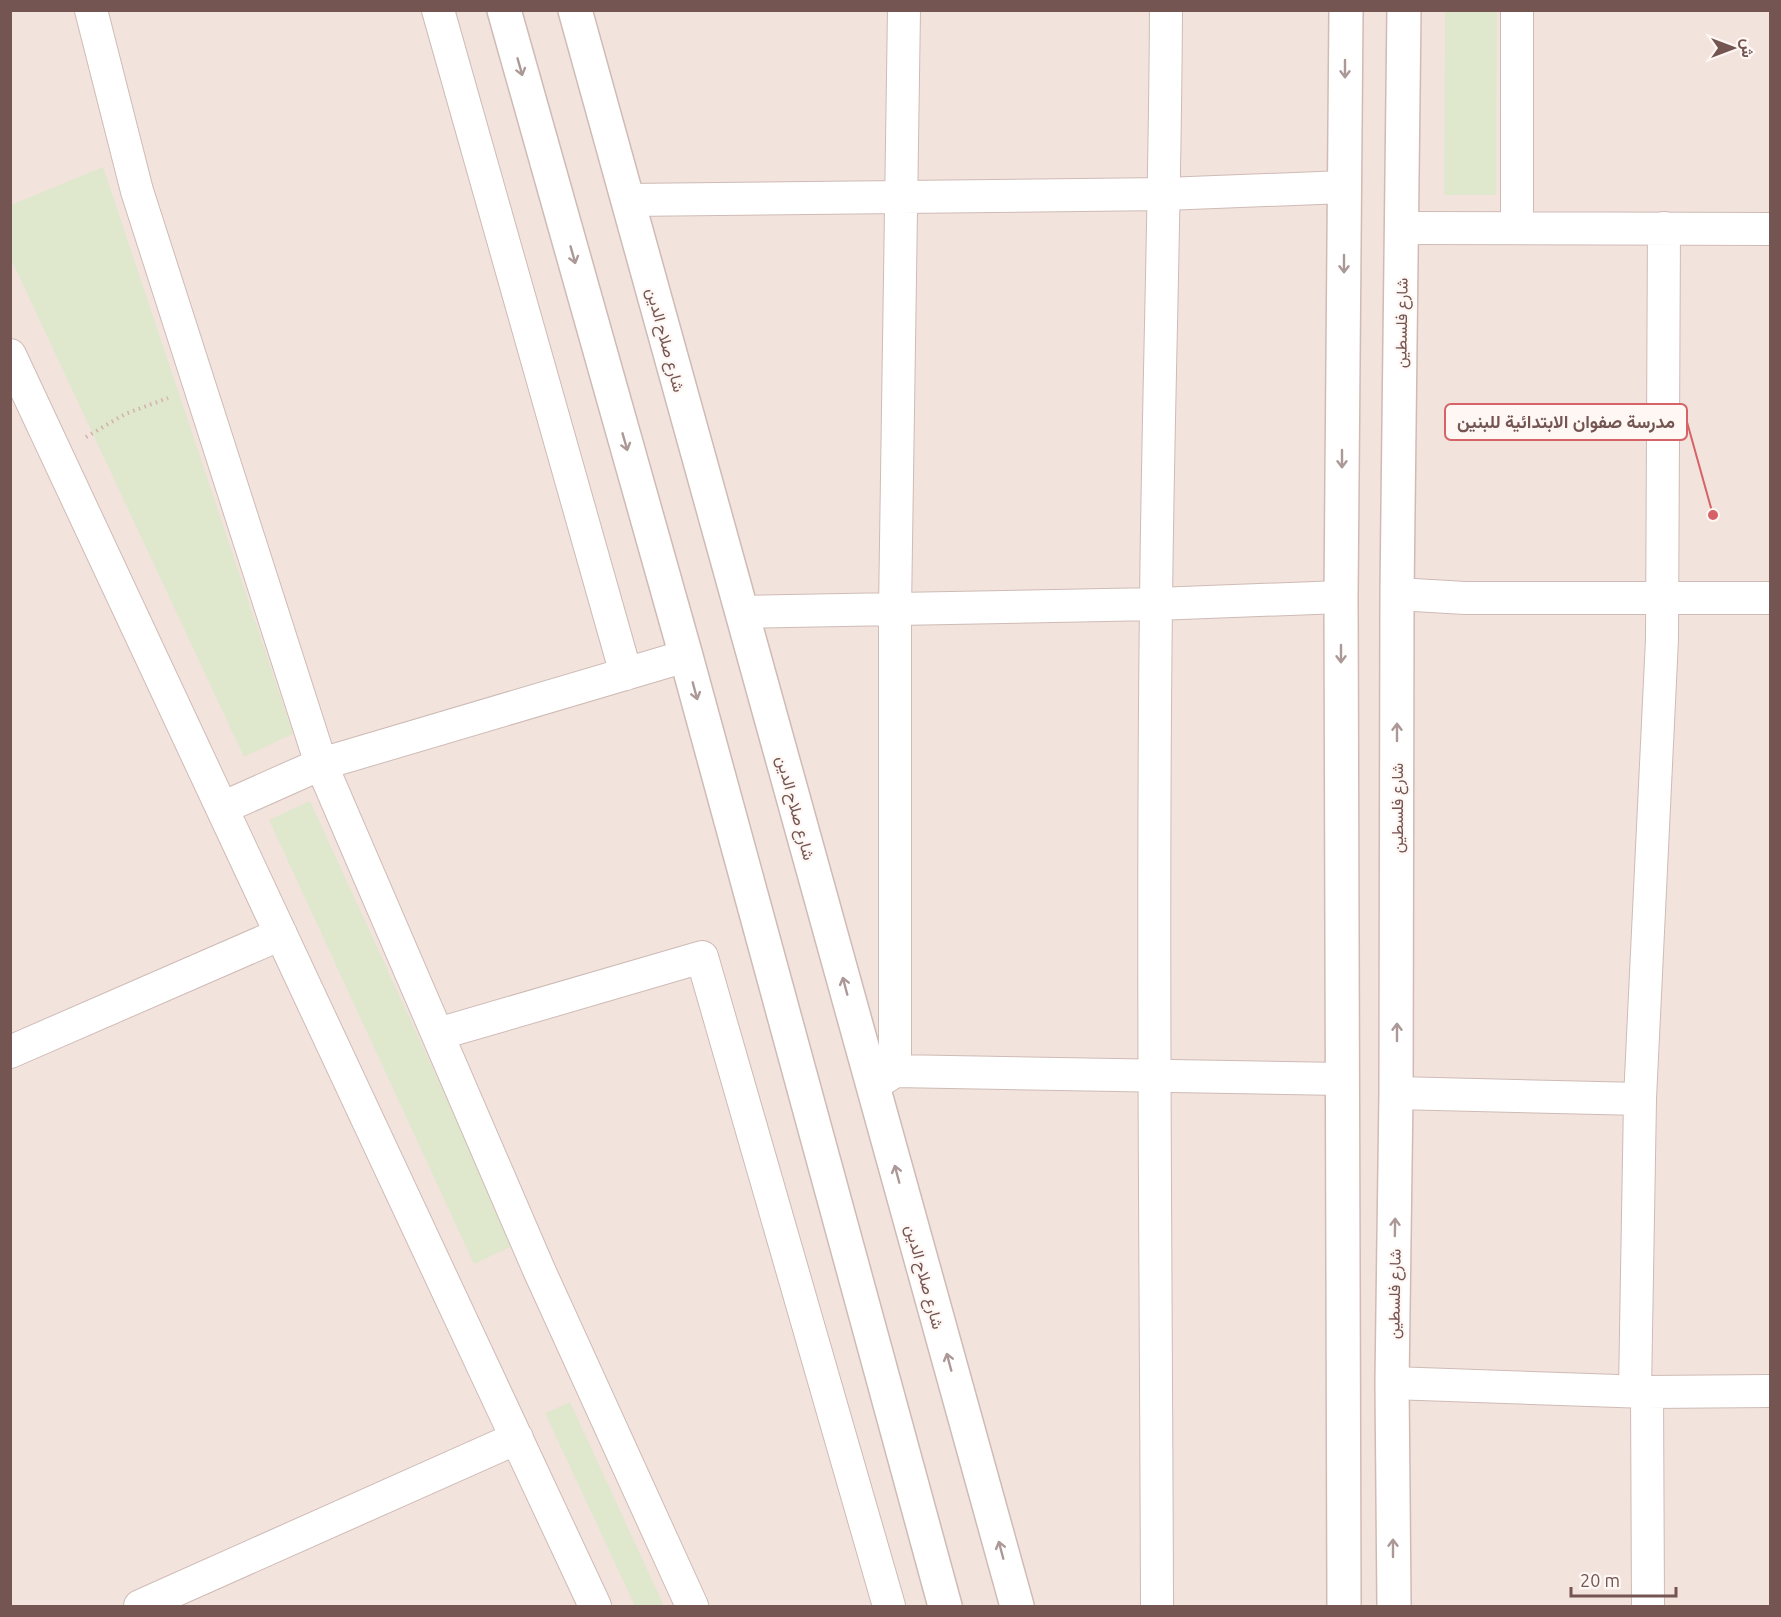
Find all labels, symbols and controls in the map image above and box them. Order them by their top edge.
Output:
north arrow [1703,18,1763,78]
text: ش [1738,38,1757,58]
one-way arrow [515,57,526,76]
one-way arrow [1339,58,1351,78]
one-way arrow [568,245,579,264]
one-way arrow [1338,253,1350,273]
street label: شارع فلسطين [1391,278,1414,368]
street label: شارع صلاح الدين [641,286,689,395]
callout: مدرسة صفوان الابتدائية للبنين [1445,404,1687,440]
text: مدرسة صفوان الابتدائية للبنين [1457,411,1675,433]
one-way arrow [620,432,632,451]
one-way arrow [1336,448,1348,468]
one-way arrow [1335,643,1347,663]
one-way arrow [690,681,701,700]
one-way arrow [1391,723,1403,743]
street label: شارع صلاح الدين [771,754,819,863]
street label: شارع فلسطين [1388,763,1409,853]
one-way arrow [839,977,850,996]
one-way arrow [1391,1023,1402,1043]
one-way arrow [891,1165,902,1184]
one-way arrow [1389,1218,1400,1238]
street label: شارع صلاح الدين [900,1223,948,1332]
street label: شارع فلسطين [1384,1249,1407,1339]
one-way arrow [943,1353,954,1372]
one-way arrow [1387,1539,1399,1559]
one-way arrow [995,1541,1006,1560]
scale bar [1571,1560,1676,1598]
text: 20 m [1580,1570,1620,1590]

